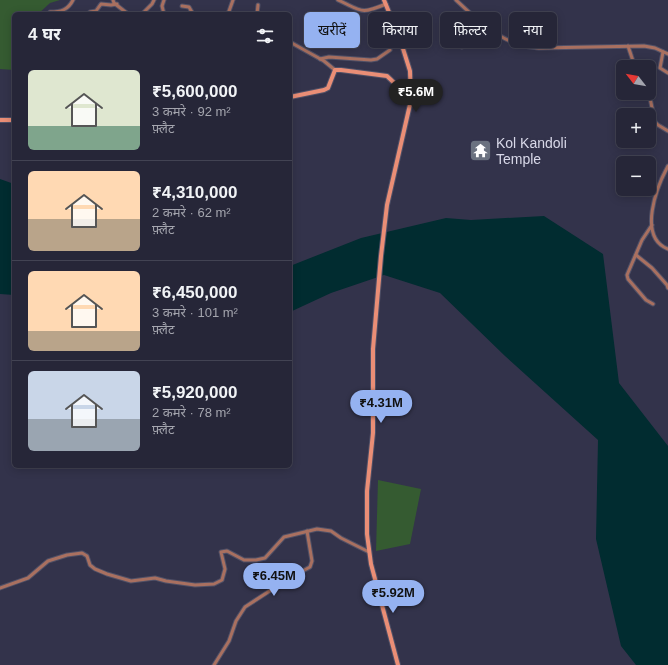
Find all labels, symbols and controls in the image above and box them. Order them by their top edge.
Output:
chip: खरीदें [304,12,360,48]
chip: किराया [368,12,432,48]
chip: फ़िल्टर [440,12,501,48]
chip: नया [509,12,557,48]
text: 4 घर [28,25,61,44]
icon: filters [254,25,276,47]
north arrow [616,60,656,100]
map controls [616,60,656,196]
pin: ₹5.6M [388,79,444,113]
text: ₹5,600,000 [152,82,237,101]
text: ₹5.6M [398,84,434,99]
icon: home [60,86,108,134]
text: 3 कमरे · 92 m² [152,104,231,119]
button: + [616,108,656,148]
text: फ़्लैट [152,121,175,136]
place label: Kol Kandoli Temple [496,135,567,167]
temple icon: Kol Kandoli Temple [468,138,494,164]
button: − [616,156,656,196]
text: ₹4,310,000 [152,183,237,202]
icon: home [60,187,108,235]
text: 2 कमरे · 62 m² [152,205,231,220]
text: फ़्लैट [152,222,175,237]
text: ₹6,450,000 [152,283,237,302]
icon: home [60,287,108,335]
text: 3 कमरे · 101 m² [152,305,238,320]
text: फ़्लैट [152,322,175,337]
text: ₹5,920,000 [152,383,237,402]
icon: home [60,387,108,435]
pin: ₹4.31M [348,390,414,424]
text: ₹4.31M [359,395,403,410]
text: 2 कमरे · 78 m² [152,405,231,420]
text: फ़्लैट [152,422,175,437]
pin: ₹6.45M [241,563,307,597]
text: ₹6.45M [252,568,296,583]
pin: ₹5.92M [360,580,426,614]
text: ₹5.92M [371,585,415,600]

